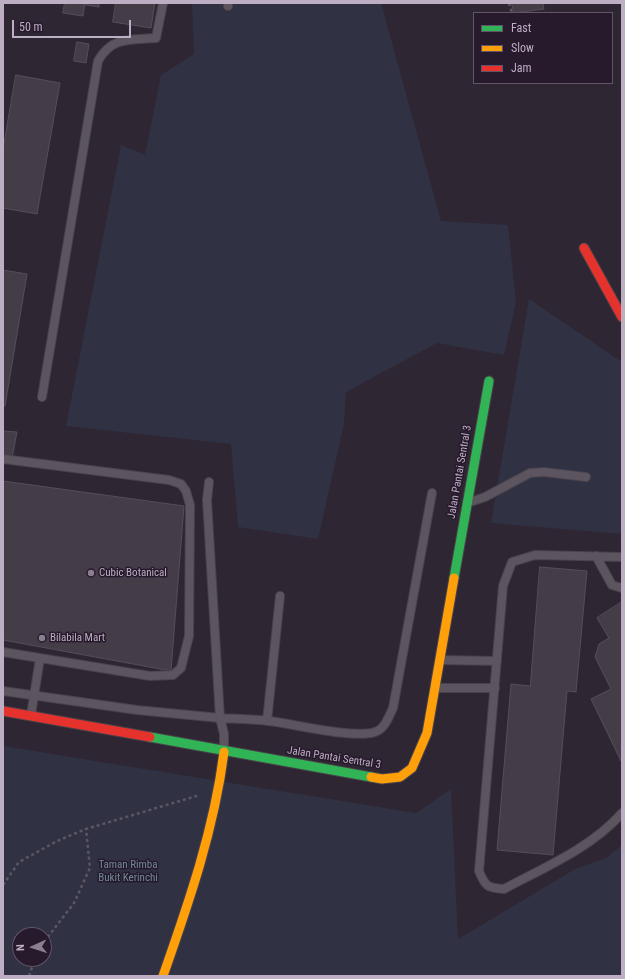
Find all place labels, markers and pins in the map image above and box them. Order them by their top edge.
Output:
place label: Cubic Botanical [99,566,167,580]
marker: Cubic Botanical [86,568,96,578]
place label: Bilabila Mart [50,631,105,645]
marker: Bilabila Mart [37,633,47,643]

